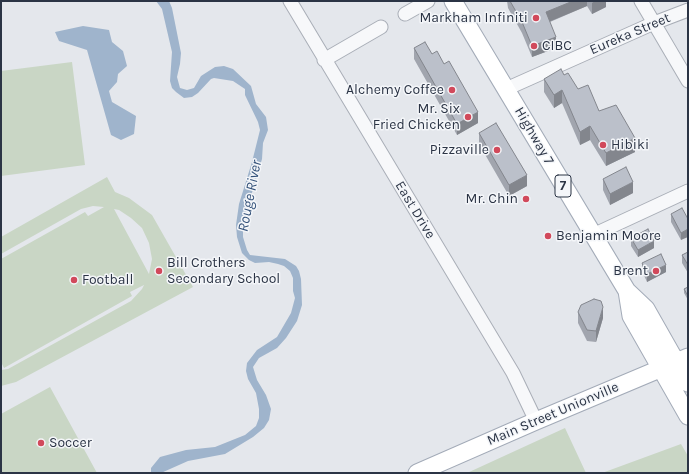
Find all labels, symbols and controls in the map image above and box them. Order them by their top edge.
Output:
street label: Eureka Street [587,9,673,59]
place label: Markham Infiniti [420,10,528,26]
marker: Markham Infiniti [531,13,541,23]
place label: CIBC [542,38,572,54]
marker: CIBC [529,41,539,51]
place label: Alchemy Coffee [346,82,444,98]
marker: Alchemy Coffee [447,85,457,95]
place label: Mr. Six Fried Chicken [373,101,460,134]
street label: Highway 7 [511,104,557,168]
marker: Mr. Six Fried Chicken [463,112,473,122]
place label: Hibiki [611,137,649,153]
marker: Hibiki [598,140,608,150]
place label: Pizzaville [430,142,489,158]
marker: Pizzaville [492,145,502,155]
water label: Rouge River [234,159,266,233]
road number: 7 [555,175,571,197]
street label: East Drive [391,178,439,242]
place label: Mr. Chin [466,191,518,207]
marker: Mr. Chin [521,194,531,204]
place label: Benjamin Moore [556,228,661,244]
marker: Benjamin Moore [543,231,553,241]
place label: Bill Crothers Secondary School [167,255,280,288]
place label: Brent [613,263,648,279]
marker: Bill Crothers Secondary School [154,266,164,276]
marker: Brent [651,266,661,276]
place label: Football [82,272,133,288]
marker: Football [69,275,79,285]
street label: Main Street Unionville [485,379,621,449]
place label: Soccer [49,435,92,451]
marker: Soccer [36,438,46,448]

